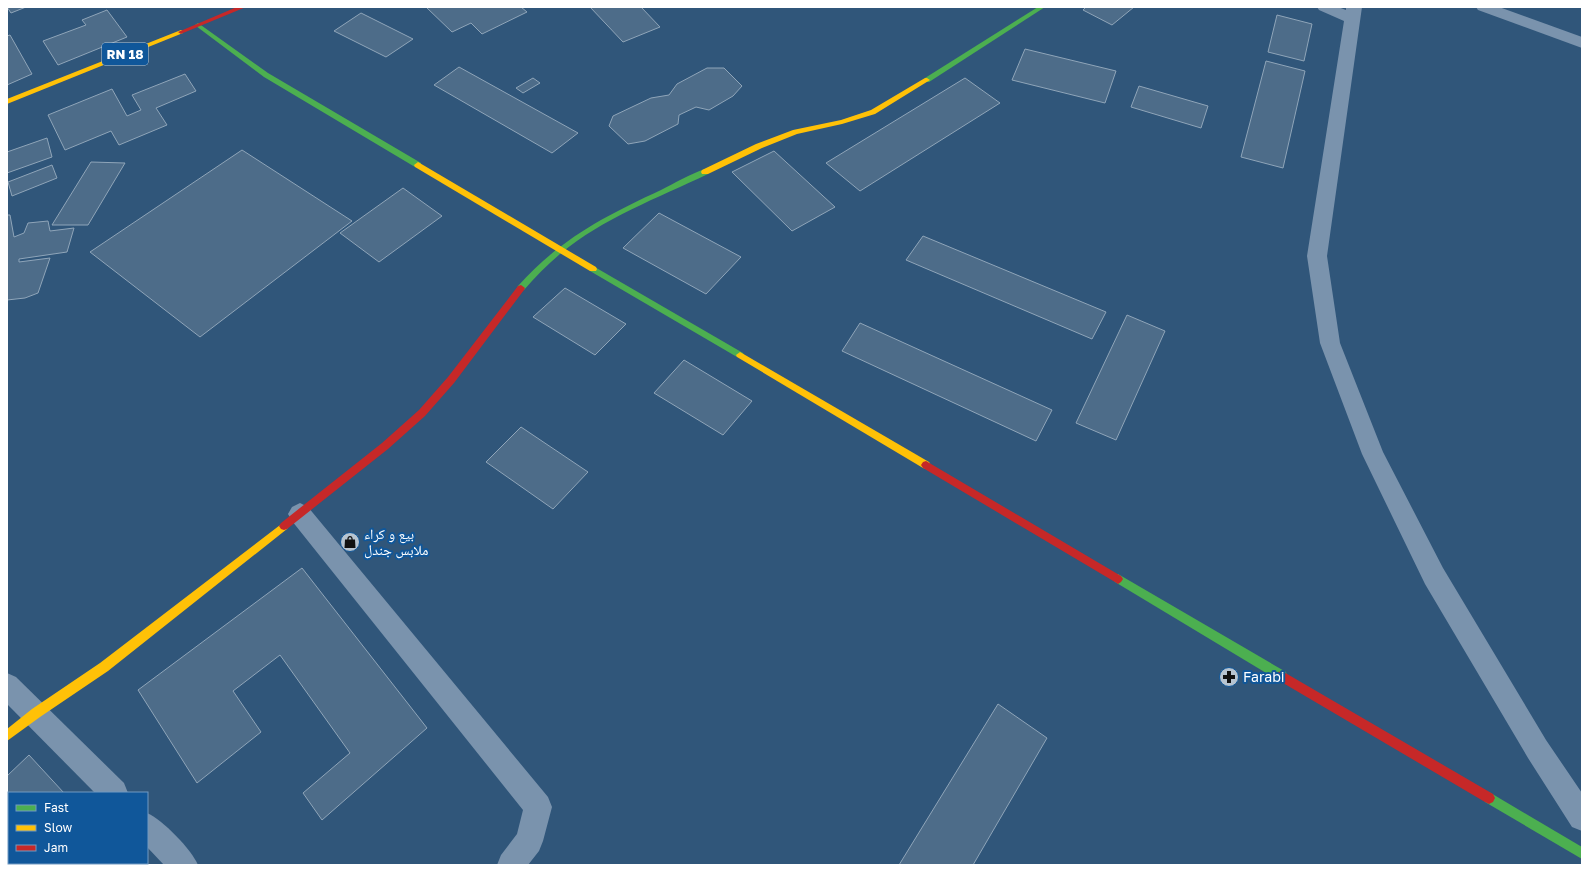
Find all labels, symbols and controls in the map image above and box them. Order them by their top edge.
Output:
road number: RN 18 [102,43,148,65]
place label: بيع و كراء ملابس جندل [364,525,428,559]
shop icon: بيع و كراء ملابس جندل [339,531,361,553]
pharmacy icon: Farabi [1218,666,1240,688]
place label: Farabi [1243,668,1285,685]
legend [8,792,148,864]
text: Fast [44,800,69,815]
text: Slow [44,820,72,835]
text: Jam [44,840,68,855]

